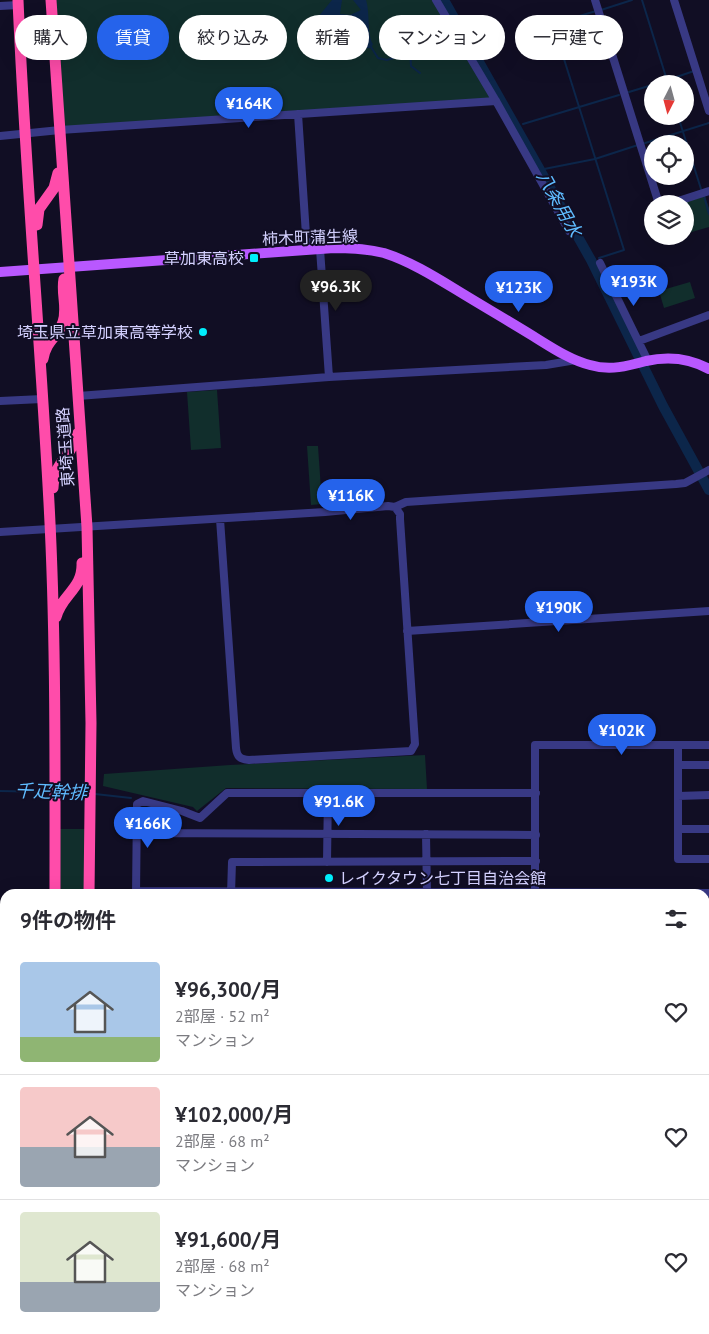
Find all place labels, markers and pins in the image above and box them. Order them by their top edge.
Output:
pin: ¥164K [214,86,284,129]
place label: 草加東高校 [164,248,244,268]
marker: 草加東高校 [248,252,260,264]
pin: ¥193K [599,264,669,307]
pin: ¥96.3K [295,270,377,312]
pin: ¥123K [484,270,554,313]
place label: 埼玉県立草加東高等学校 [17,322,193,342]
marker: 埼玉県立草加東高等学校 [197,326,209,338]
pin: ¥116K [316,478,386,521]
pin: ¥190K [524,590,594,633]
pin: ¥102K [587,714,657,756]
pin: ¥91.6K [298,784,380,827]
pin: ¥166K [113,806,183,849]
place label: レイクタウン七丁目自治会館 [339,868,546,888]
marker: レイクタウン七丁目自治会館 [323,872,335,884]

